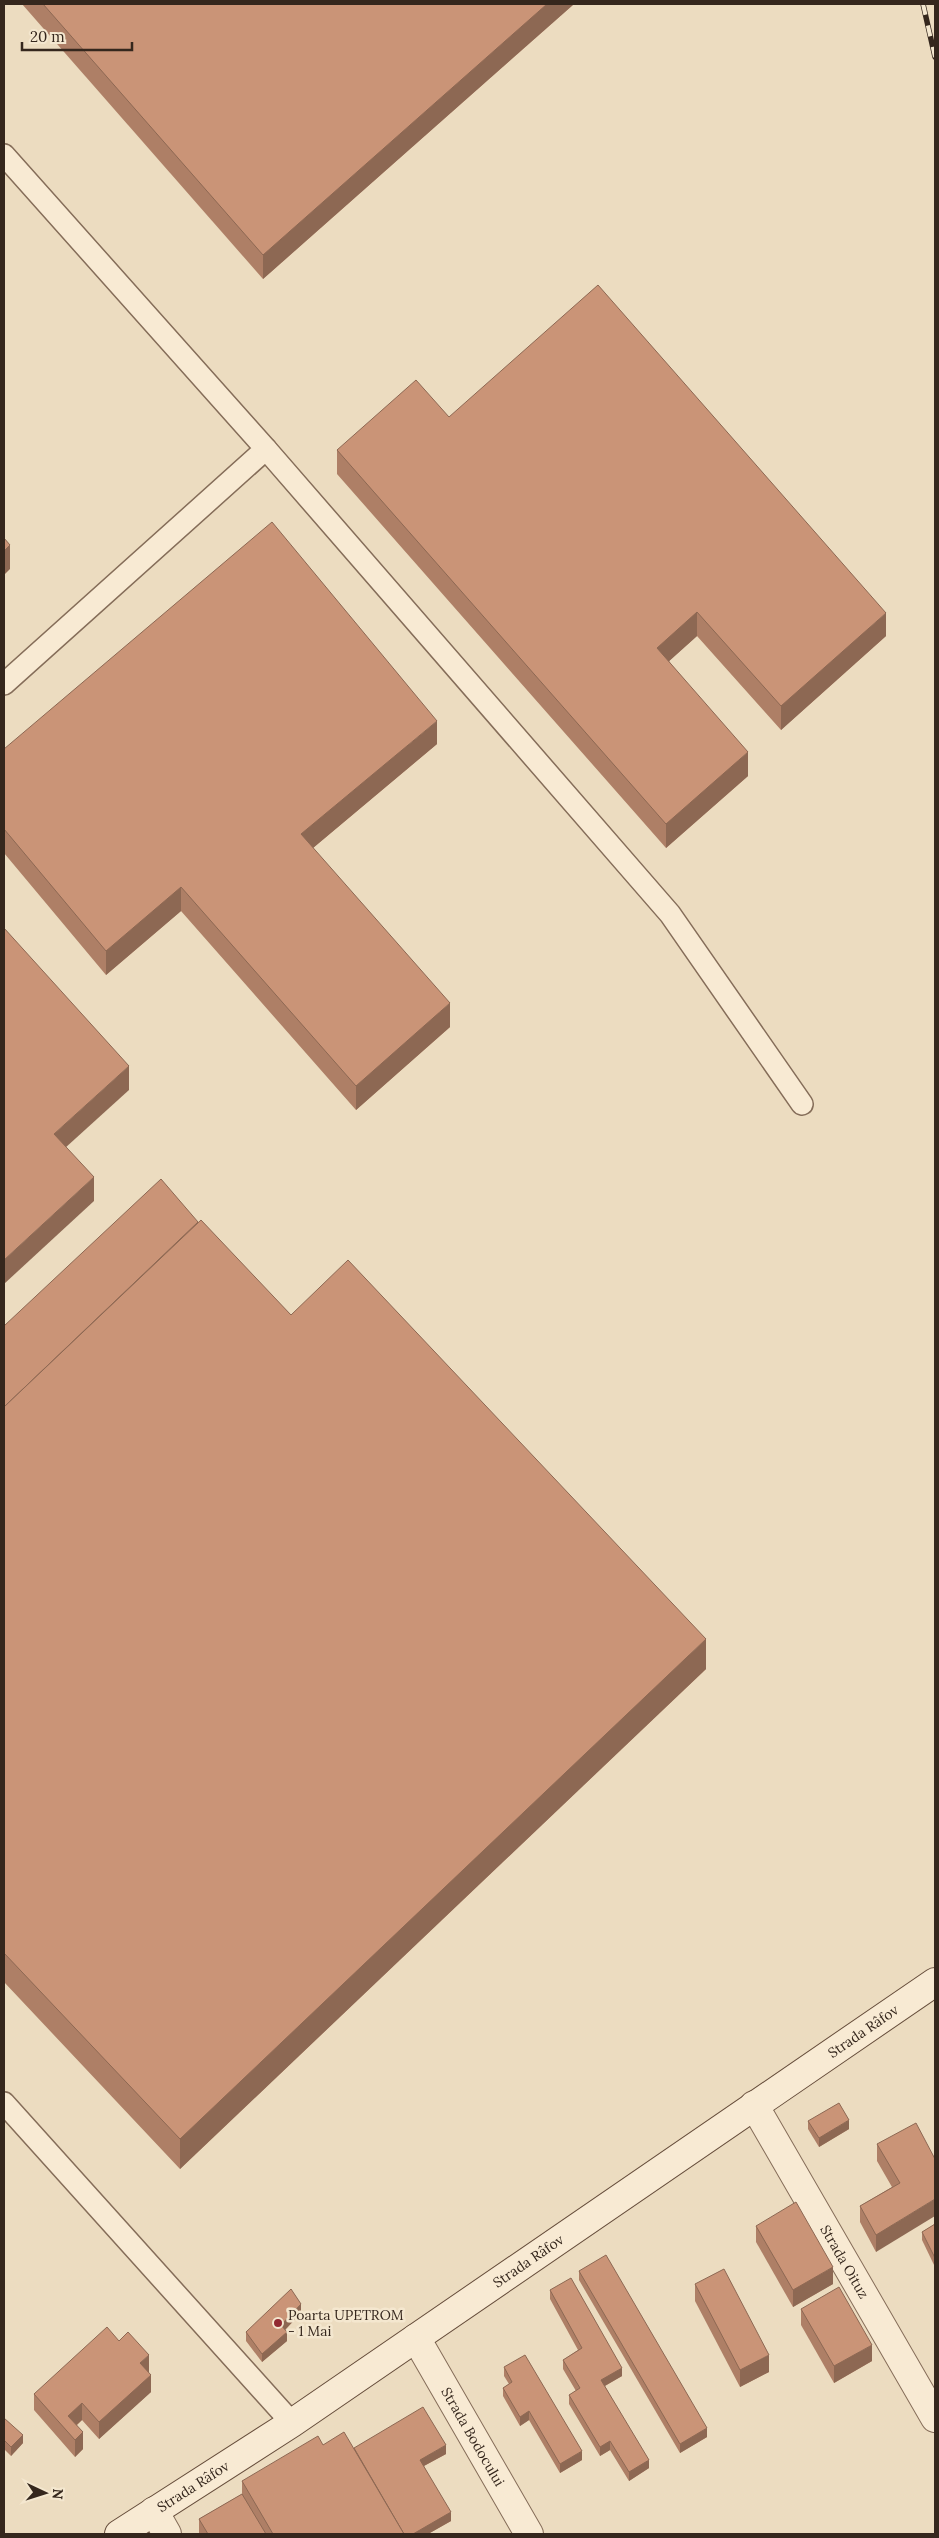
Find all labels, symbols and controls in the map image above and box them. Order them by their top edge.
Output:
scale bar [22,20,132,52]
text: 20 m [30,27,65,46]
street label: Strada Râfov [824,2000,903,2062]
street label: Strada Oituz [816,2222,873,2302]
street label: Strada Râfov [489,2230,568,2292]
place label: Poarta UPETROM - 1 Mai [288,2306,404,2340]
marker: Poarta UPETROM - 1 Mai [272,2317,284,2329]
street label: Strada Bodocului [437,2384,509,2489]
street label: Strada Râfov [154,2456,233,2516]
north arrow [20,2468,70,2518]
text: N [49,2488,67,2500]

